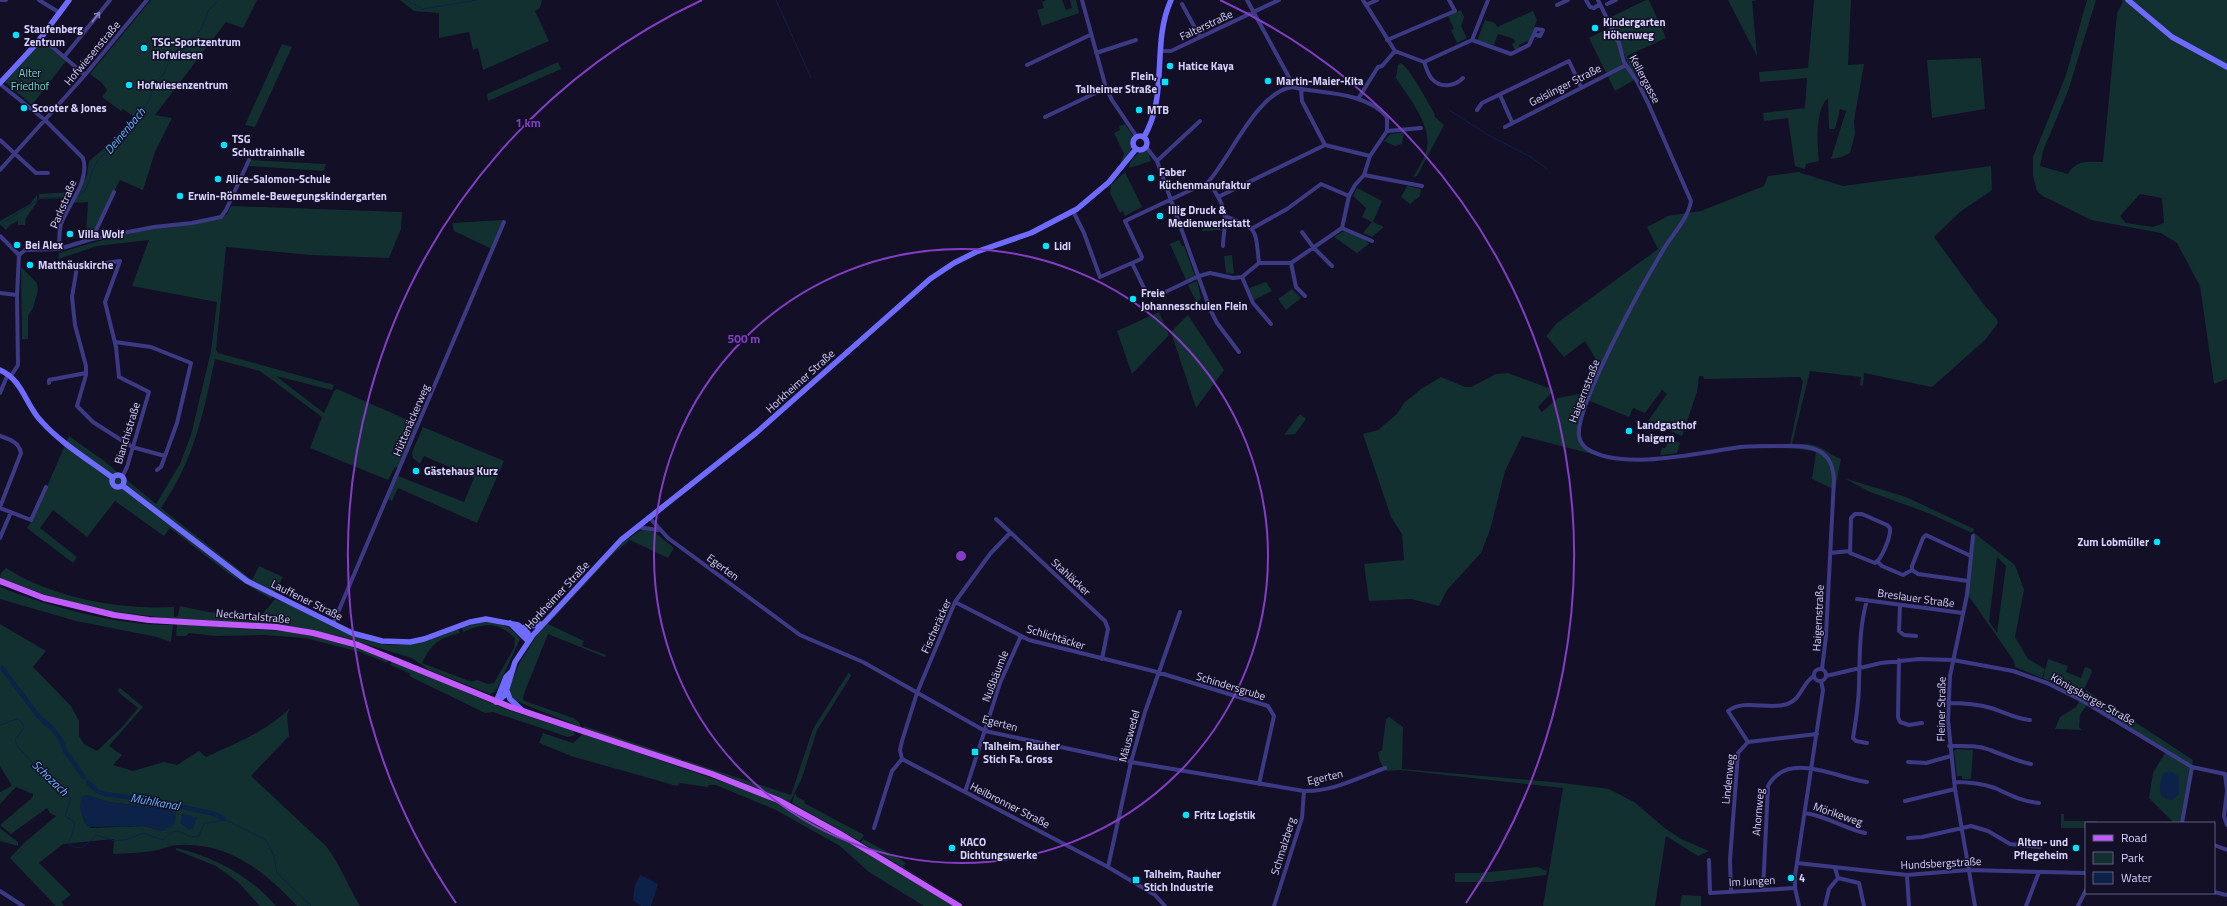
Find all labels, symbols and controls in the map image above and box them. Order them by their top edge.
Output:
street label: Falterstraße [1177,6,1236,44]
one-way arrow [92,12,100,23]
place label: Kindergarten Höhenweg [1603,14,1665,43]
street label: Hofwiesenstraße [60,17,124,89]
place label: Staufenberg Zentrum [24,21,83,50]
marker: Kindergarten Höhenweg [1590,23,1600,33]
marker: Staufenberg Zentrum [11,30,21,40]
place label: TSG-Sportzentrum Hofwiesen [152,34,241,63]
marker: TSG-Sportzentrum Hofwiesen [139,43,149,53]
street label: Kellergasse [1626,52,1665,107]
place label: Hatice Kaya [1178,58,1234,74]
street label: Geislinger Straße [1526,60,1604,110]
marker: Hatice Kaya [1165,61,1175,71]
park label: Alter Friedhof [11,65,50,94]
place label: Flein, Talheimer Straße [1076,68,1157,97]
place label: Martin-Maier-Kita [1276,73,1364,89]
marker: Martin-Maier-Kita [1263,76,1273,86]
place label: Hofwiesenzentrum [137,77,228,93]
marker: Flein, Talheimer Straße [1160,77,1170,87]
marker: Hofwiesenzentrum [124,80,134,90]
place label: Scooter & Jones [32,100,107,116]
water label: Deinenbach [99,102,150,158]
place label: MTB [1147,102,1169,118]
marker: Scooter & Jones [19,103,29,113]
marker: MTB [1134,105,1144,115]
text: 1 km [515,113,541,132]
place label: TSG Schuttrainhalle [232,131,305,160]
marker: TSG Schuttrainhalle [219,140,229,150]
place label: Faber Küchenmanufaktur [1159,164,1251,193]
place label: Alice-Salomon-Schule [226,171,331,187]
marker: Faber Küchenmanufaktur [1146,173,1156,183]
marker: Alice-Salomon-Schule [213,174,223,184]
street label: Parkstraße [46,177,81,231]
place label: Erwin-Römmele-Bewegungskindergarten [188,188,387,204]
marker: Erwin-Römmele-Bewegungskindergarten [175,191,185,201]
place label: Illig Druck & Medienwerkstatt [1168,202,1250,231]
marker: Illig Druck & Medienwerkstatt [1155,211,1165,221]
place label: Villa Wolf [78,226,124,242]
marker: Villa Wolf [65,229,75,239]
place label: Bei Alex [25,237,64,253]
place label: Lidl [1054,238,1071,254]
marker: Bei Alex [12,240,22,250]
marker: Lidl [1041,241,1051,251]
place label: Matthäuskirche [38,257,114,273]
marker: Matthäuskirche [25,260,35,270]
place label: Freie Johannesschulen Flein [1141,285,1247,314]
marker: Freie Johannesschulen Flein [1128,294,1138,304]
text: 500 m [728,329,760,348]
street label: Horkheimer Straße [762,345,838,416]
street label: Haigernstraße [1565,357,1604,425]
street label: Hüttenäckerweg [389,381,433,458]
street label: Bianchistraße [110,400,144,466]
place label: Landgasthof Haigern [1637,417,1697,446]
marker: Landgasthof Haigern [1624,426,1634,436]
place label: Gästehaus Kurz [424,463,498,479]
marker: Gästehaus Kurz [411,466,421,476]
place label: Zum Lobmüller [2078,534,2149,550]
marker: Zum Lobmüller [2152,537,2162,547]
centre of rings [954,549,968,563]
street label: Egerten [704,550,742,584]
street label: Stahläcker [1048,555,1094,600]
street label: Horkheimer Straße [521,557,593,633]
street label: Lauffener Straße [268,576,346,624]
street label: Haigernstraße [1808,584,1828,652]
street label: Breslauer Straße [1876,585,1956,611]
street label: Fischeräcker [917,596,955,656]
street label: Neckartalstraße [215,605,291,627]
street label: Schlichtäcker [1025,620,1088,654]
street label: Nußbäumle [978,648,1012,704]
street label: Schindersgrube [1194,668,1268,704]
street label: Königsberger Straße [2048,669,2139,729]
street label: Fleiner Straße [1932,676,1950,742]
street label: Mäuswedel [1114,708,1144,764]
street label: Egerten [980,711,1020,735]
place label: Talheim, Rauher Stich Fa. Gross [983,738,1060,767]
marker: Talheim, Rauher Stich Fa. Gross [970,747,980,757]
street label: Lindenweg [1717,753,1739,805]
water label: Schozach [28,755,74,801]
street label: Egerten [1306,765,1345,789]
street label: Heilbronner Straße [967,778,1053,832]
street label: Ahornweg [1748,787,1768,836]
water label: Mühlkanal [129,788,183,815]
street label: Mörikeweg [1811,798,1865,830]
place label: Fritz Logistik [1194,807,1256,823]
marker: Fritz Logistik [1181,810,1191,820]
street label: Schmalzberg [1267,815,1299,877]
legend [2085,822,2215,894]
text: Road [2121,828,2147,847]
place label: KACO Dichtungswerke [960,834,1038,863]
place label: Alten- und Pflegeheim [2014,834,2068,863]
marker: KACO Dichtungswerke [947,843,957,853]
marker: Alten- und Pflegeheim [2071,843,2081,853]
text: Park [2121,848,2144,867]
street label: Hundsbergstraße [1900,853,1982,873]
place label: Talheim, Rauher Stich Industrie [1144,866,1221,895]
text: Water [2121,868,2152,887]
place label: 4 [1799,870,1805,886]
street label: Im Jungen [1728,872,1776,890]
marker: 4 [1786,873,1796,883]
marker: Talheim, Rauher Stich Industrie [1131,875,1141,885]

